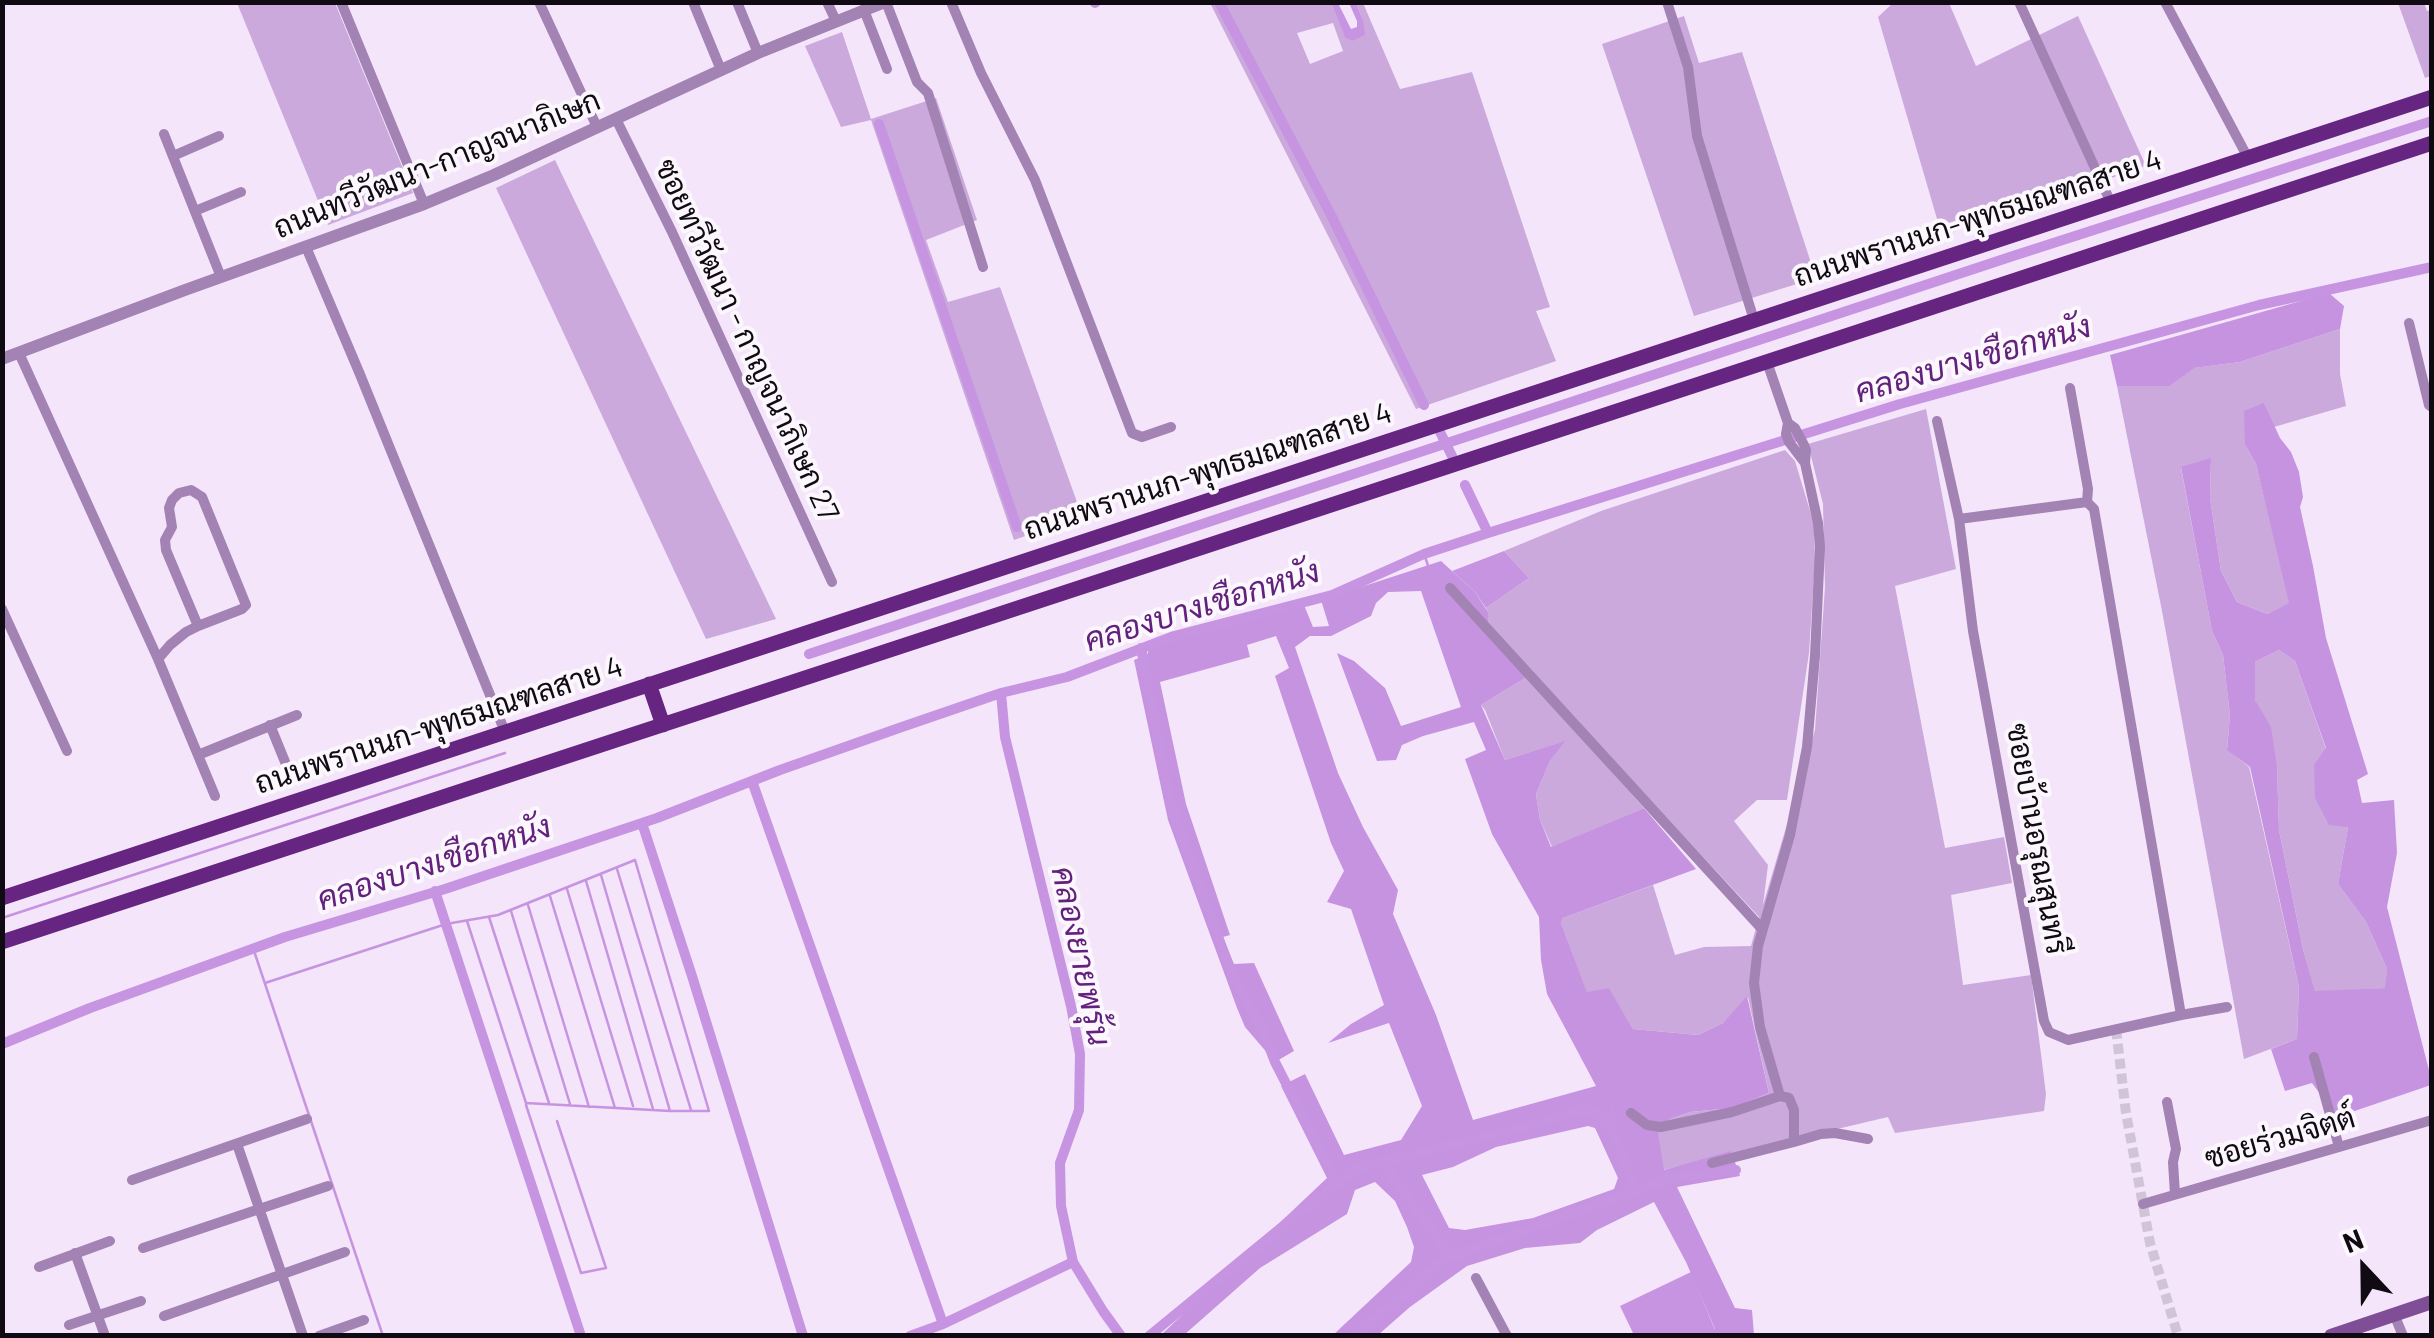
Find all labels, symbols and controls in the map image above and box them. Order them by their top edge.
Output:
street label: ถนนทวีวัฒนา-กาญจนาภิเษก [268,82,606,246]
street label: ถนนพรานนก-พุทธมณฑลสาย 4 [1789,141,2167,295]
street label: ซอยทวีวัฒนา - กาญจนาภิเษก 27 [647,153,847,527]
water label: คลองบางเชือกหนัง [1851,307,2095,411]
street label: ถนนพรานนก-พุทธมณฑลสาย 4 [1019,394,1397,548]
water label: คลองบางเชือกหนัง [1080,552,1324,660]
street label: ถนนพรานนก-พุทธมณฑลสาย 4 [250,648,628,802]
street label: ซอยบ้านอรุณสุนทรี [1999,721,2075,957]
water label: คลองบางเชือกหนัง [312,807,556,919]
water label: คลองยายพรุ้น [1043,863,1119,1049]
street label: ซอยร่วมจิตต์ [2201,1099,2359,1177]
north arrow [2314,1218,2414,1318]
text: N [2338,1221,2368,1259]

